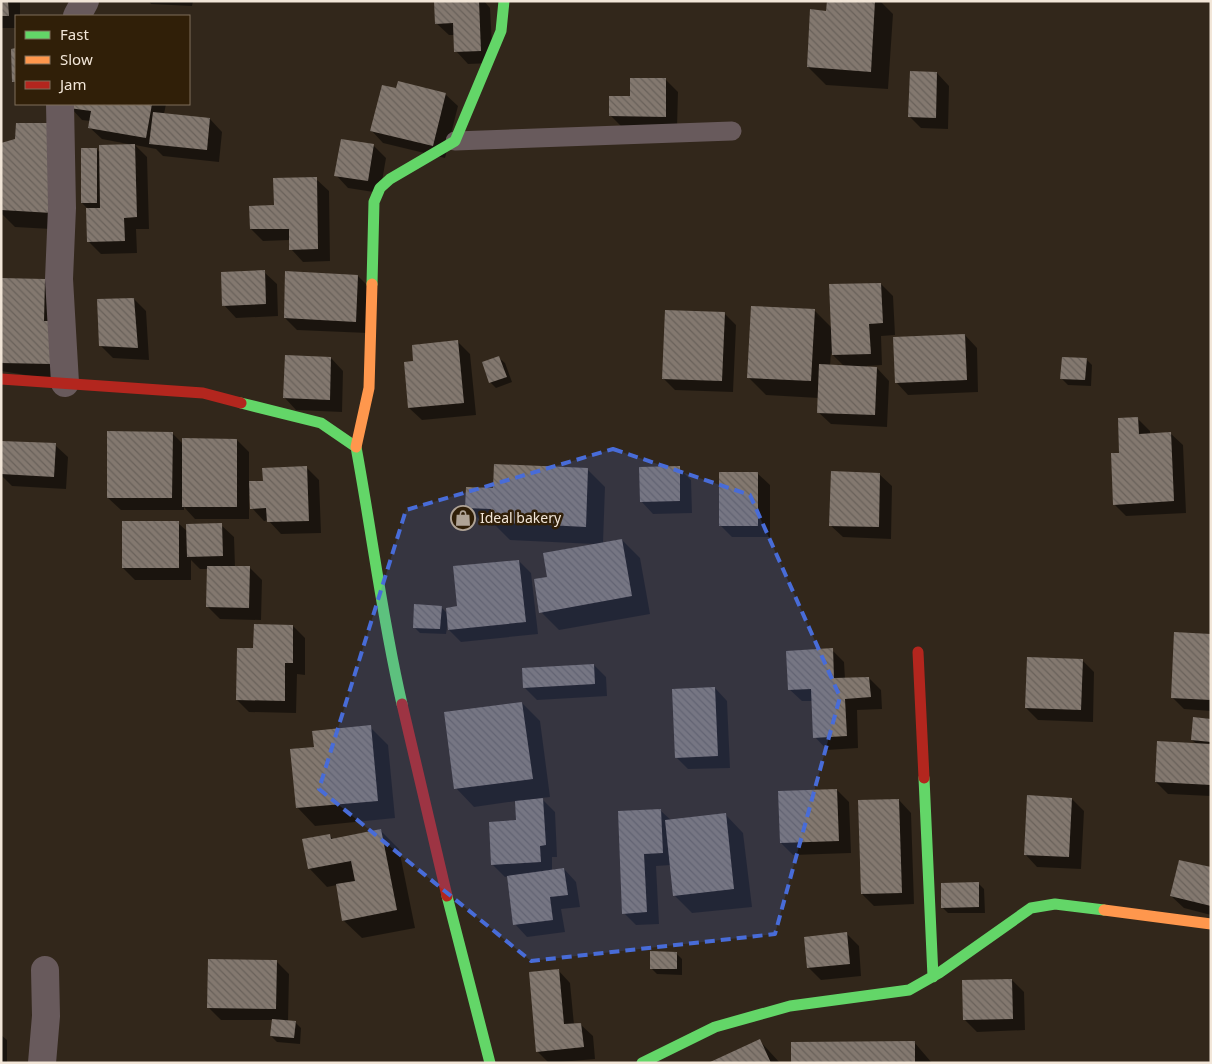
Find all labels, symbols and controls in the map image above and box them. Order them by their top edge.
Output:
legend [15,15,190,105]
text: Fast [60,24,89,44]
text: Slow [60,49,93,69]
text: Jam [58,74,87,94]
shop icon: Ideal bakery [450,505,476,531]
place label: Ideal bakery [480,508,562,527]

